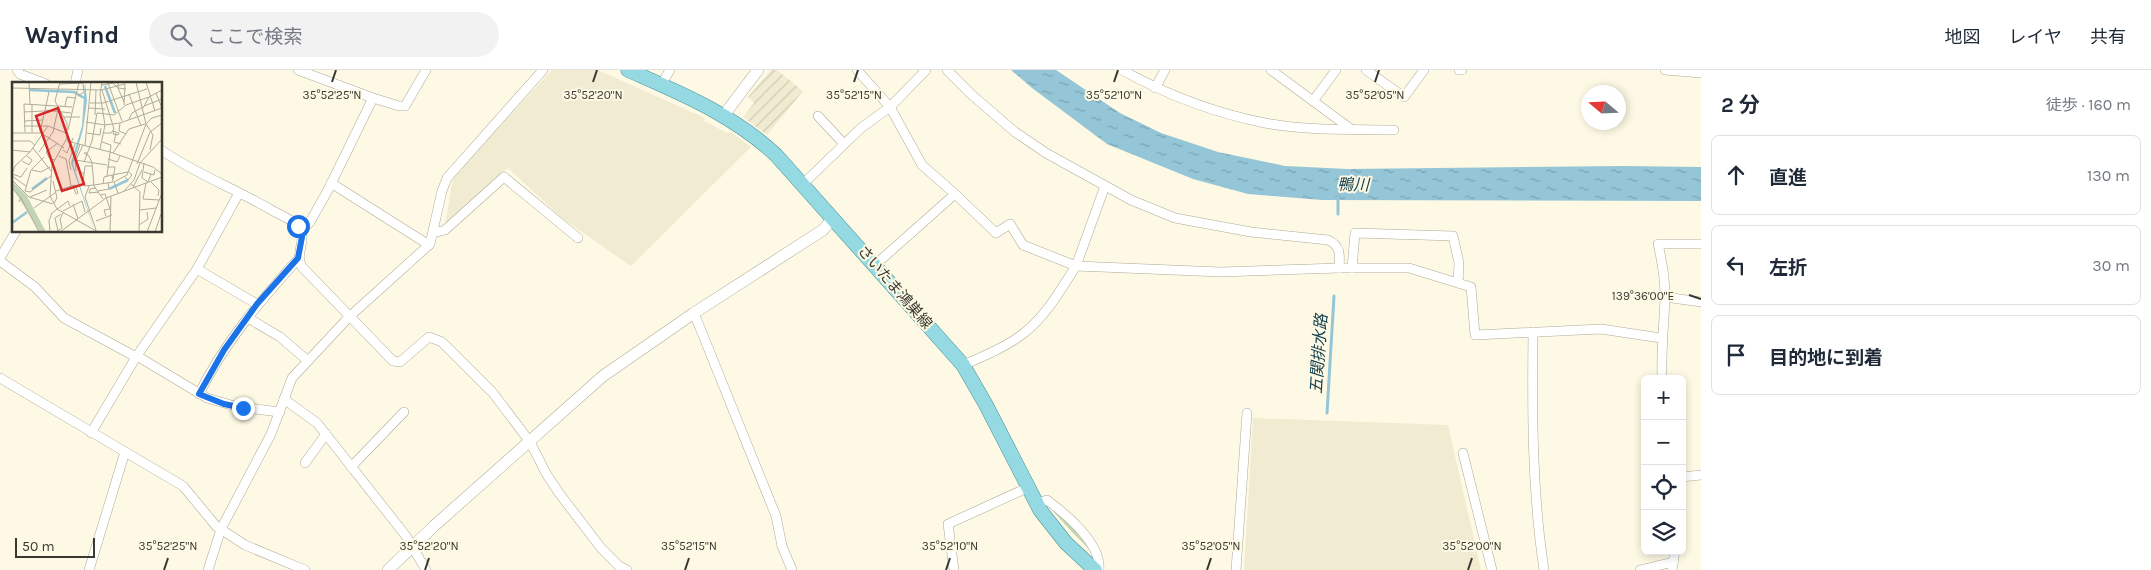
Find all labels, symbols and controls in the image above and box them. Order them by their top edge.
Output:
search box [149,12,499,57]
text: Wayfind [25,21,119,49]
icon: search [167,21,195,49]
text: ここで検索 [207,26,302,48]
text: 地図 [1945,26,1981,48]
text: レイヤ [2009,26,2062,48]
text: 共有 [2090,26,2126,48]
inset map [12,82,162,232]
north arrow [1581,85,1626,130]
text: 35°52'25"N [303,88,361,102]
text: 35°52'20"N [563,88,623,102]
text: 35°52'15"N [826,88,882,102]
text: 35°52'10"N [1086,88,1142,102]
text: 35°52'05"N [1345,88,1405,102]
text: 2 分 [1721,93,1760,117]
text: 徒歩 · 160 m [2046,95,2131,114]
icon: ahead [1722,161,1750,189]
text: 130 m [2087,166,2130,185]
text: 直進 [1769,167,1807,189]
water label: 鴨川 [1337,175,1371,194]
route start [287,215,310,238]
street label: さいたま鴻巣線 [854,242,936,332]
icon: left [1722,251,1750,279]
text: 30 m [2092,256,2130,275]
text: 左折 [1769,257,1807,279]
text: 139°36'00"E [1612,289,1674,303]
water label: 五関排水路 [1306,311,1331,395]
icon: arrive [1722,341,1750,369]
text: 目的地に到着 [1769,347,1883,369]
map controls [1641,375,1686,555]
button: + [1641,375,1686,420]
route end [232,397,255,420]
button: − [1641,420,1686,465]
button: locate [1641,465,1686,510]
button: layers [1641,510,1686,555]
scale bar [15,535,95,558]
text: 50 m [22,538,55,555]
text: 35°52'25"N [139,539,197,553]
text: 35°52'20"N [399,539,459,553]
text: 35°52'15"N [661,539,717,553]
text: 35°52'10"N [922,539,978,553]
text: 35°52'05"N [1181,539,1241,553]
text: 35°52'00"N [1442,539,1502,553]

